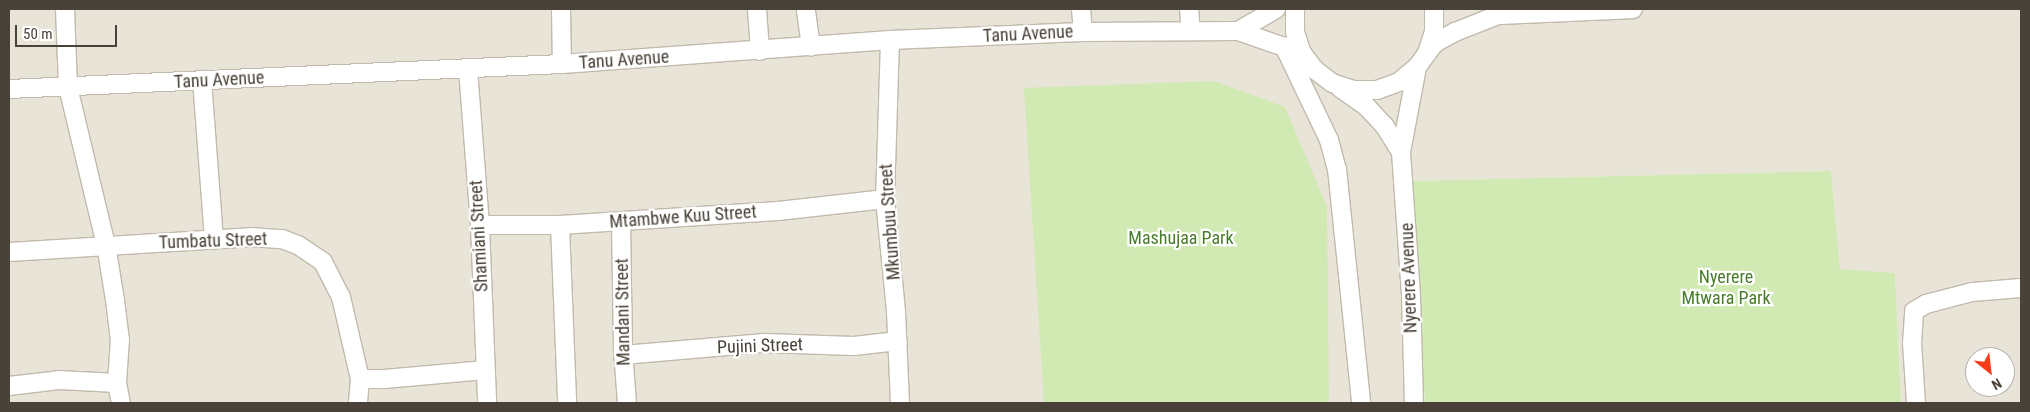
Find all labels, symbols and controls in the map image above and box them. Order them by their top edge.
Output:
scale bar [18,15,120,47]
street label: Tanu Avenue [982,21,1074,47]
text: 50 m [23,25,53,43]
street label: Tanu Avenue [578,46,670,74]
street label: Tanu Avenue [173,67,265,93]
street label: Mkumbuu Street [875,163,905,281]
street label: Shamiani Street [465,179,493,293]
street label: Mtambwe Kuu Street [609,201,757,233]
street label: Nyerere Avenue [1396,222,1422,334]
park label: Mashujaa Park [1128,227,1234,249]
street label: Tumbatu Street [158,228,268,254]
street label: Mandani Street [611,258,635,366]
park label: Nyerere Mtwara Park [1681,267,1771,310]
street label: Pujini Street [717,334,803,358]
north arrow [1965,347,2015,397]
text: N [1989,375,2004,393]

